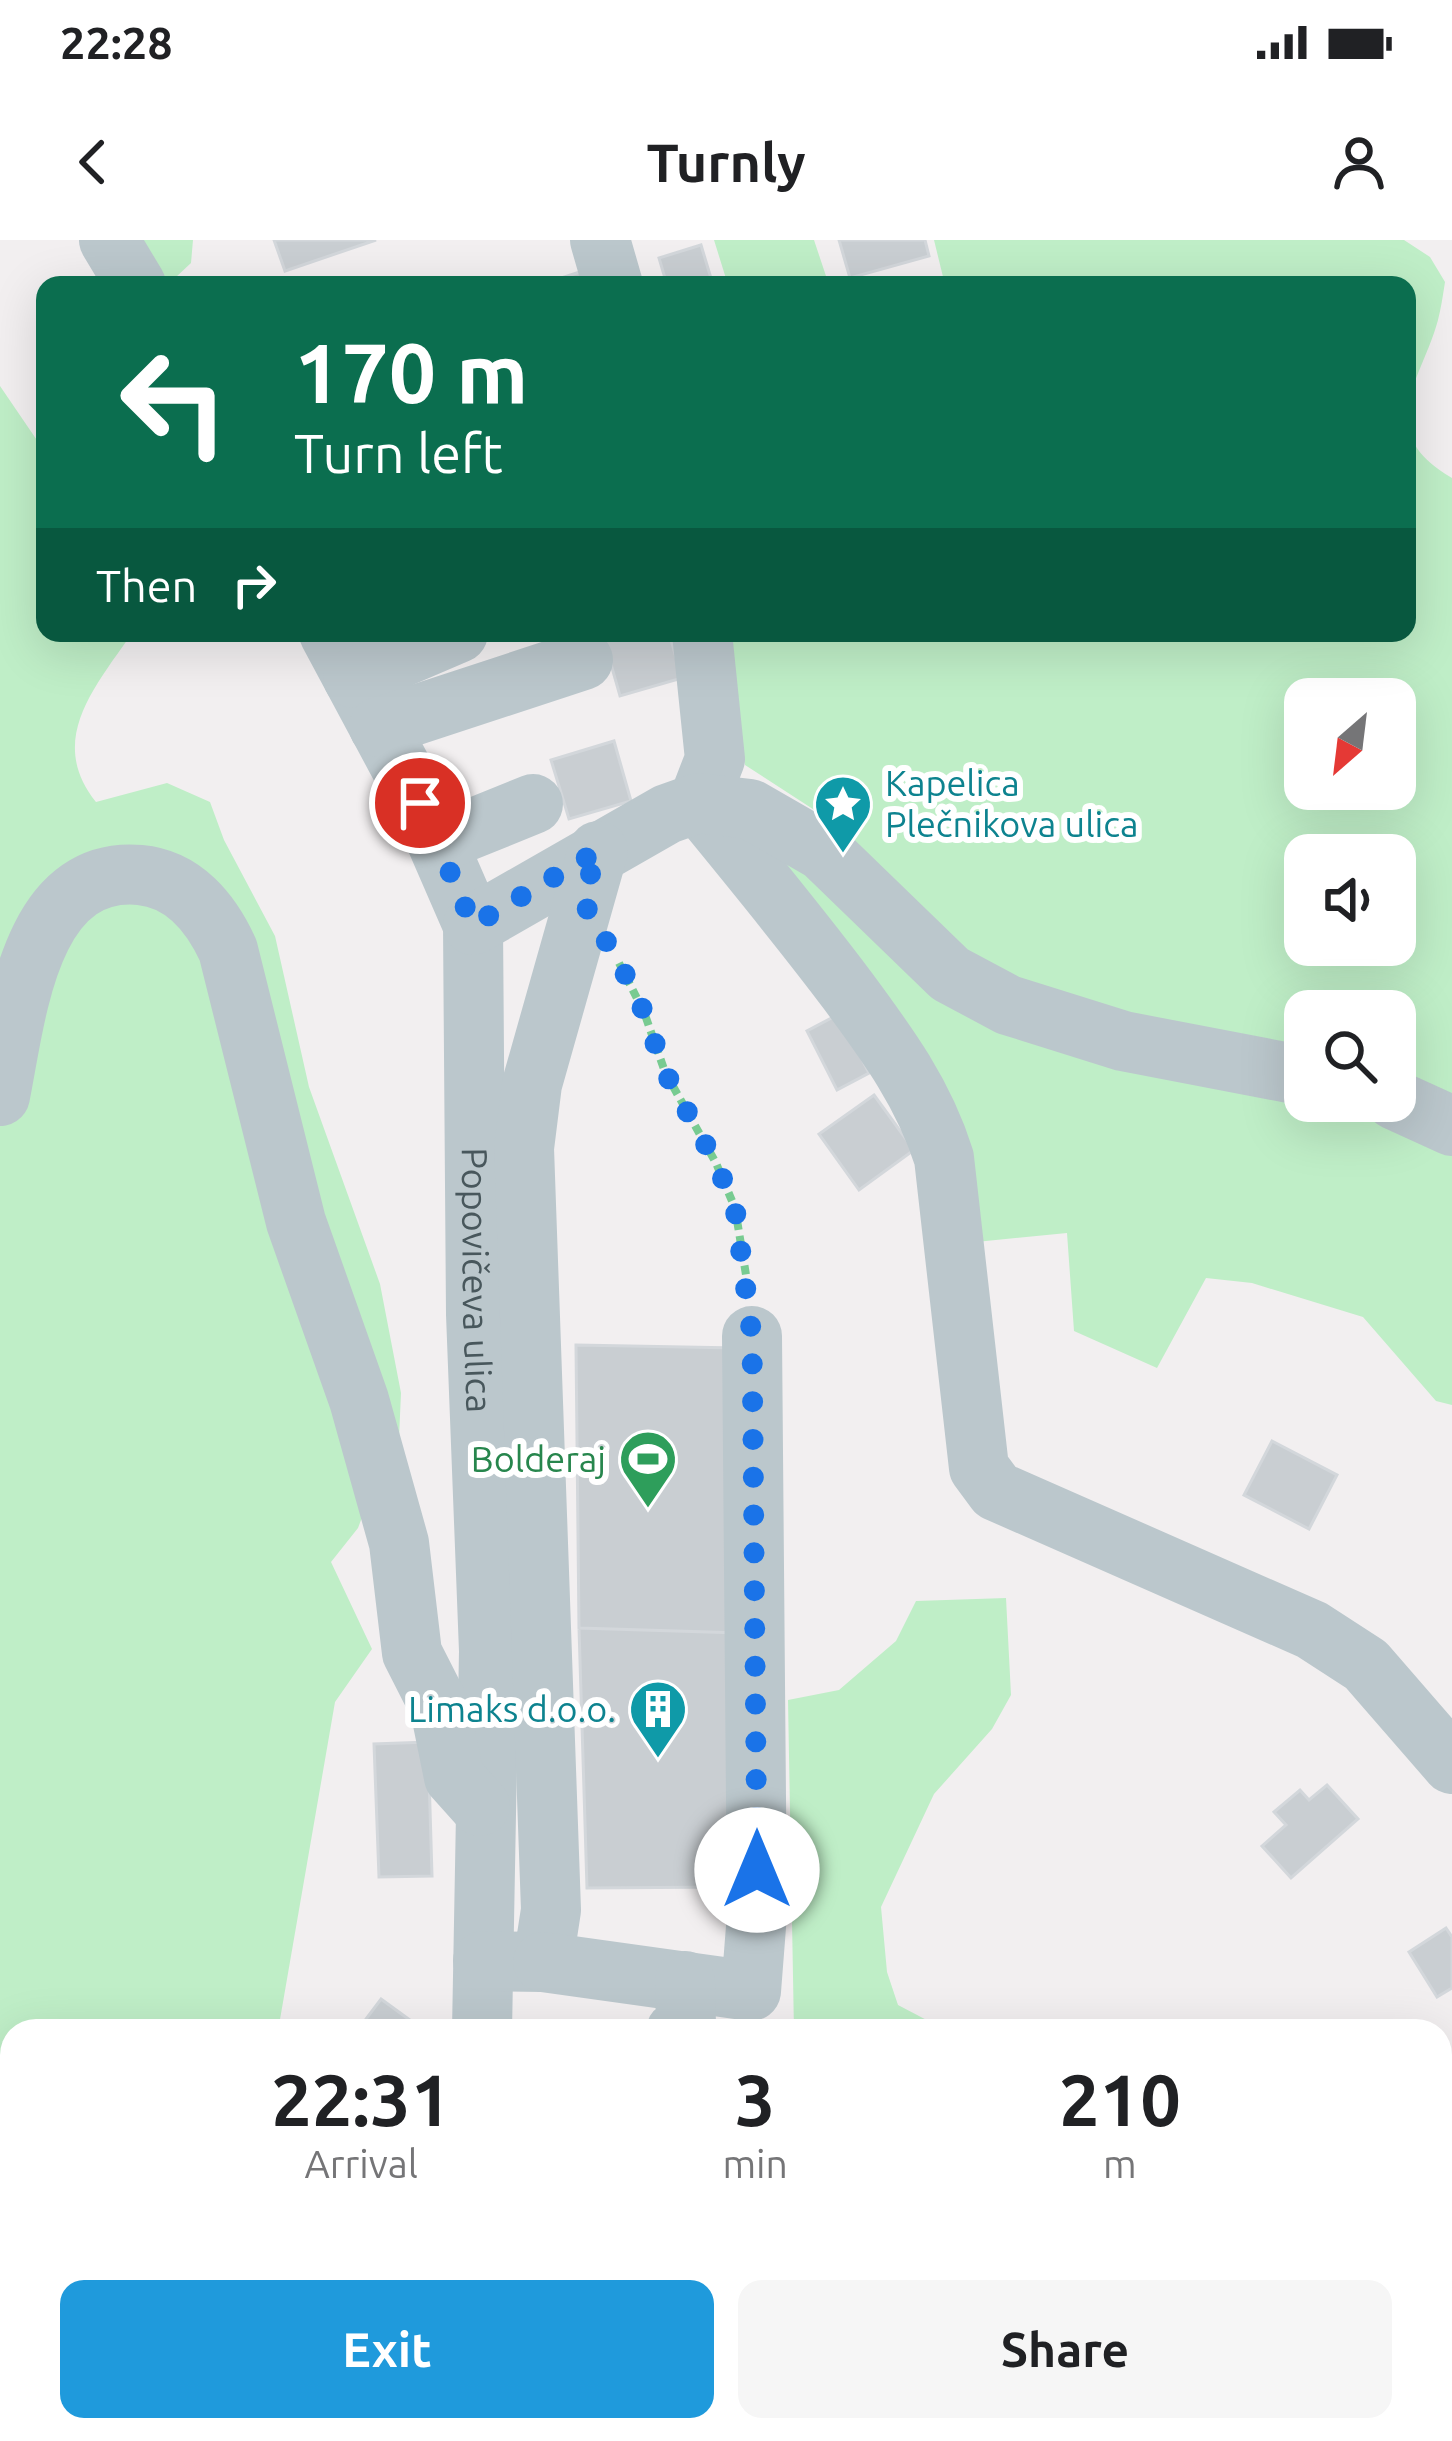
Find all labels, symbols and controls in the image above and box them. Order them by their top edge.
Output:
text: 22:28 [60,17,173,68]
icon: back [60,129,126,195]
icon: person [1326,129,1392,195]
text: Turnly [646,132,806,192]
icon: left [96,324,252,480]
text: 170 m [294,325,528,419]
text: Turn left [294,423,503,483]
icon: right [221,552,287,618]
text: Then [96,560,197,611]
north arrow [1284,678,1416,810]
map controls [1284,678,1416,1122]
pin [369,752,471,854]
place label: Kapelica Plečnikova ulica [885,762,1138,844]
icon: arrive [387,770,453,836]
place icon: Kapelica Plečnikova ulica [812,773,874,855]
button: sound [1284,834,1416,966]
button: search [1284,990,1416,1122]
street label: Popovičeva ulica [455,1147,501,1414]
sports icon: Bolderaj [617,1428,679,1510]
place label: Bolderaj [471,1438,606,1479]
building icon: Limaks d.o.o. [627,1678,689,1760]
place label: Limaks d.o.o. [408,1688,616,1729]
position arrow [694,1807,820,1933]
text: 22:31 [271,2059,451,2140]
text: 3 [735,2059,775,2140]
text: 210 [1059,2059,1181,2140]
text: Arrival [304,2142,418,2185]
text: min [722,2142,788,2185]
text: m [1103,2142,1137,2185]
button: Exit [60,2280,714,2418]
button: Share [738,2280,1392,2418]

